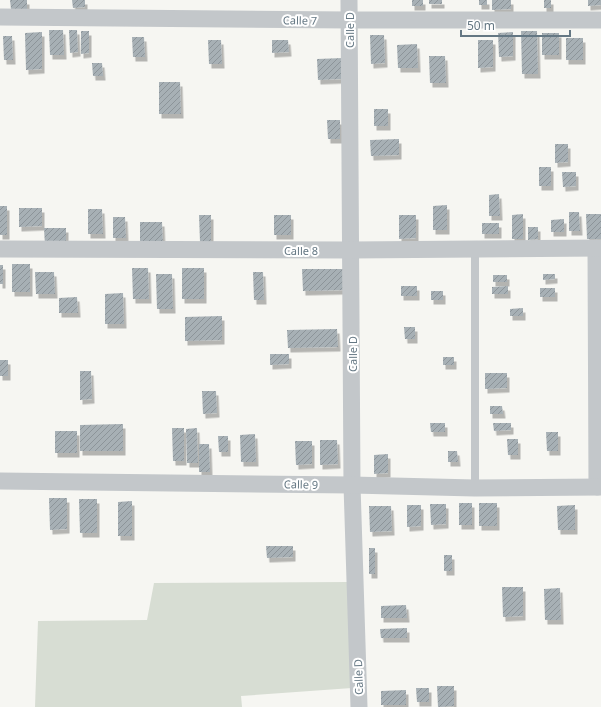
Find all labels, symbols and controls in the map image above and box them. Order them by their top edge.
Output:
street label: Calle 7 [283,12,317,28]
street label: Calle D [342,12,357,48]
scale bar [461,12,570,38]
text: 50 m [467,17,495,34]
street label: Calle 8 [284,243,318,258]
street label: Calle D [345,336,360,372]
street label: Calle 9 [284,476,318,492]
street label: Calle D [350,659,366,695]

